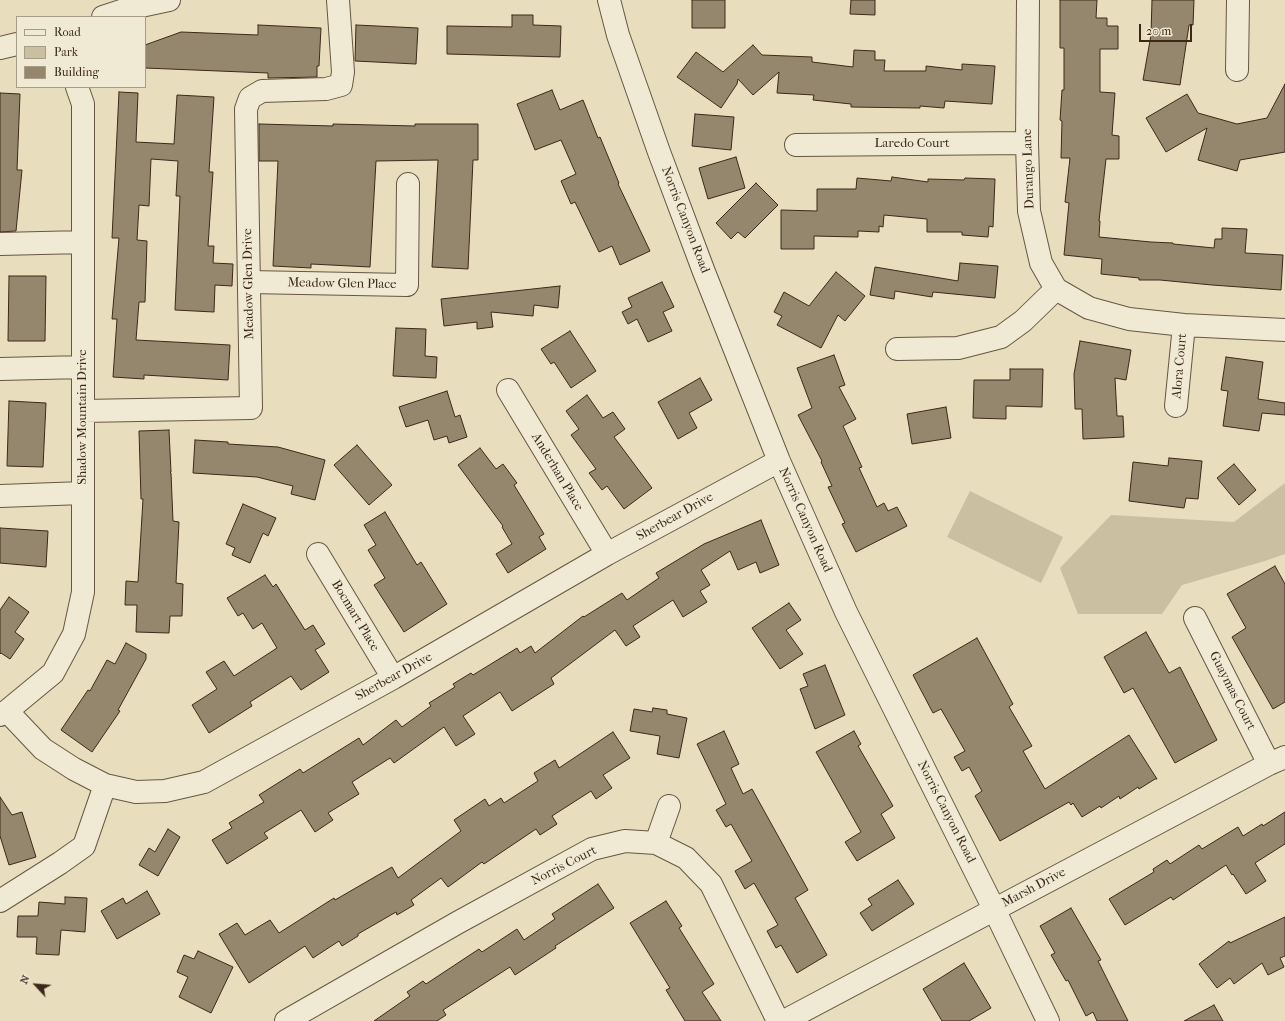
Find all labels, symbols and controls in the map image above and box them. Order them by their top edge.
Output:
legend [16,16,146,88]
scale bar [1141,16,1194,42]
text: 20 m [1146,24,1171,38]
text: Road [54,25,81,39]
text: Park [54,45,78,59]
text: Building [54,65,99,79]
street label: Durango Lane [1020,129,1038,209]
street label: Laredo Court [874,136,950,152]
street label: Norris Canyon Road [657,164,713,276]
street label: Meadow Glen Drive [240,228,258,340]
street label: Meadow Glen Place [287,275,397,293]
street label: Alora Court [1169,333,1191,399]
street label: Shadow Mountain Drive [75,349,91,485]
street label: Anderhan Place [528,430,586,514]
street label: Norris Canyon Road [775,465,835,575]
street label: Sherbear Drive [634,490,716,544]
street label: Bocmart Place [328,578,382,654]
street label: Guaymas Court [1205,649,1259,733]
street label: Sherbear Drive [353,650,435,704]
street label: Norris Canyon Road [913,758,979,866]
street label: Norris Court [529,843,599,889]
street label: Marsh Drive [999,865,1069,911]
north arrow [16,965,56,1005]
text: N [17,973,32,986]

